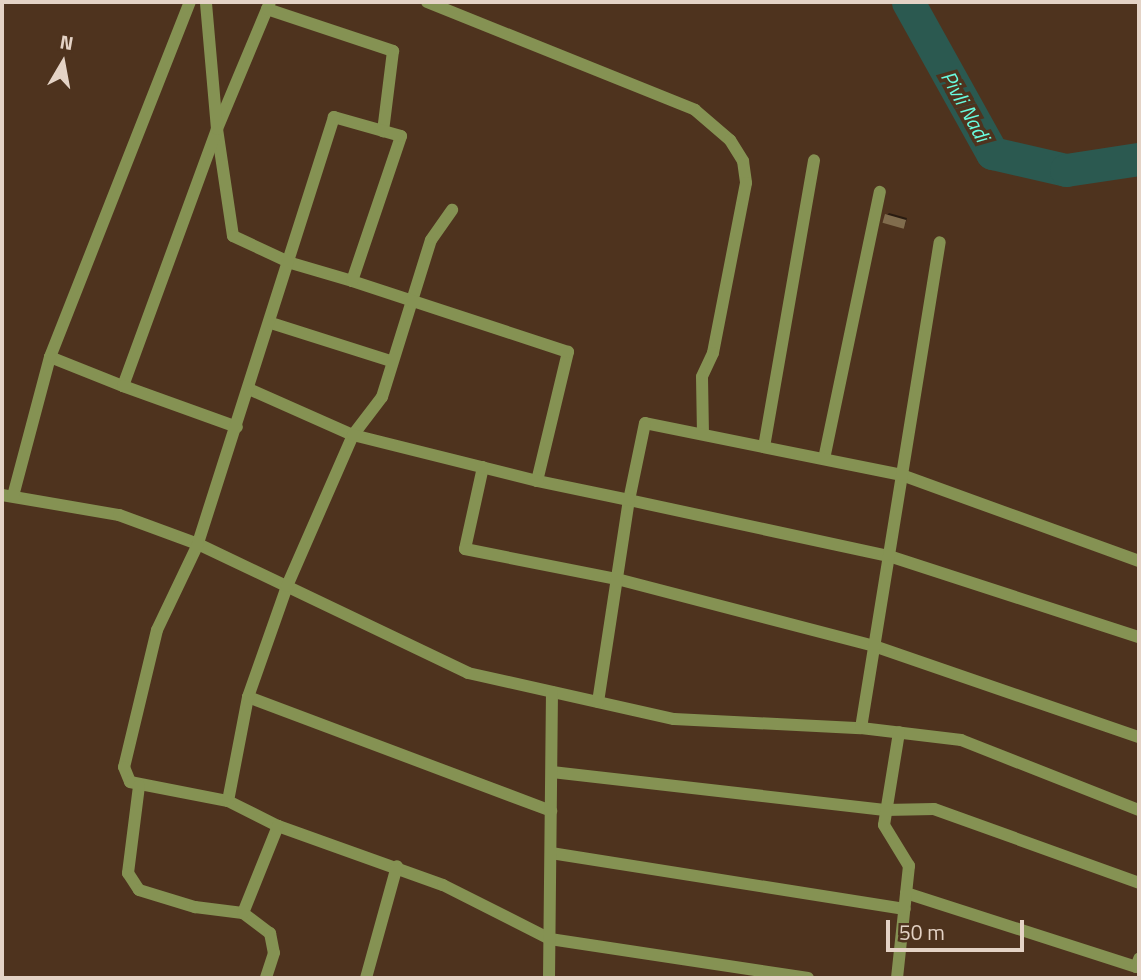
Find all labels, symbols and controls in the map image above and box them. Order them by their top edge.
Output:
text: N [58,26,76,57]
north arrow [28,28,98,98]
water label: Pivli Nadi [936,66,996,146]
scale bar [889,906,1027,950]
text: 50 m [899,916,945,948]

